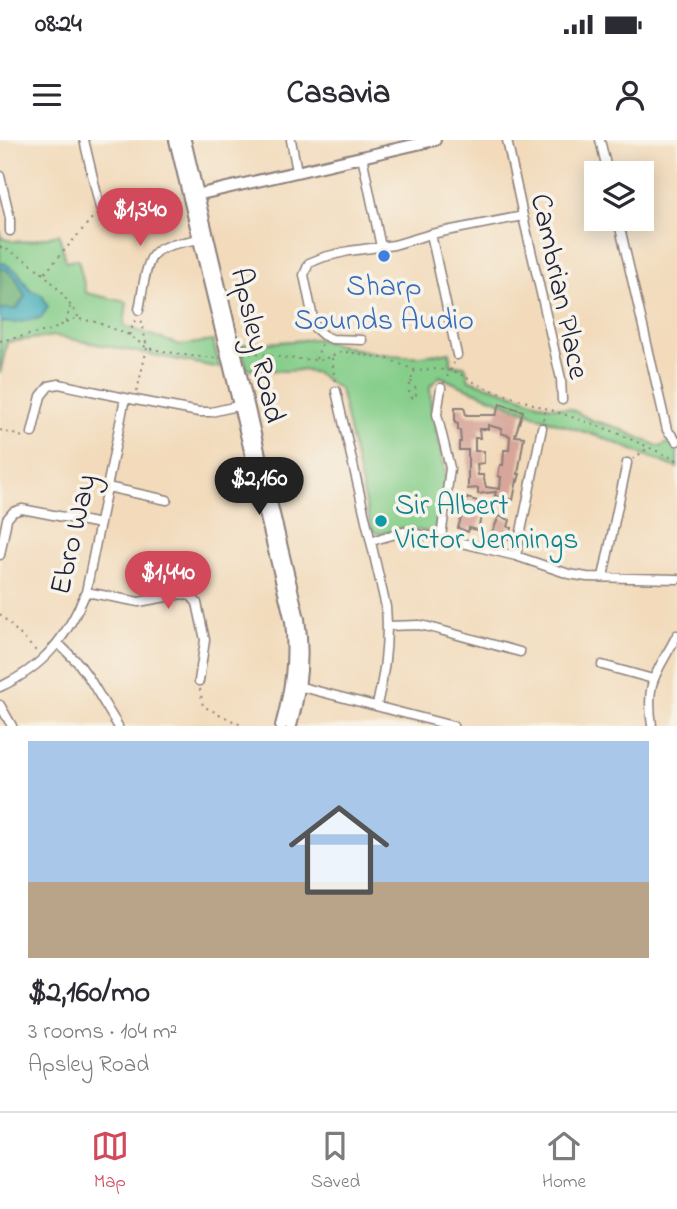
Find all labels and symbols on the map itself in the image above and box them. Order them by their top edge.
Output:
pin: $1,340 [83,188,197,248]
street label: Cambrian Place [517,190,599,384]
marker: Sharp Sounds Audio [376,248,392,264]
street label: Apsley Road [217,264,295,428]
place label: Sharp Sounds Audio [294,266,474,344]
pin: $2,160 [202,458,316,517]
street label: Ebro Way [40,470,110,599]
place label: Sir Albert Victor Jennings [394,485,578,563]
marker: Sir Albert Victor Jennings [373,513,389,529]
pin: $1,440 [111,552,225,611]

